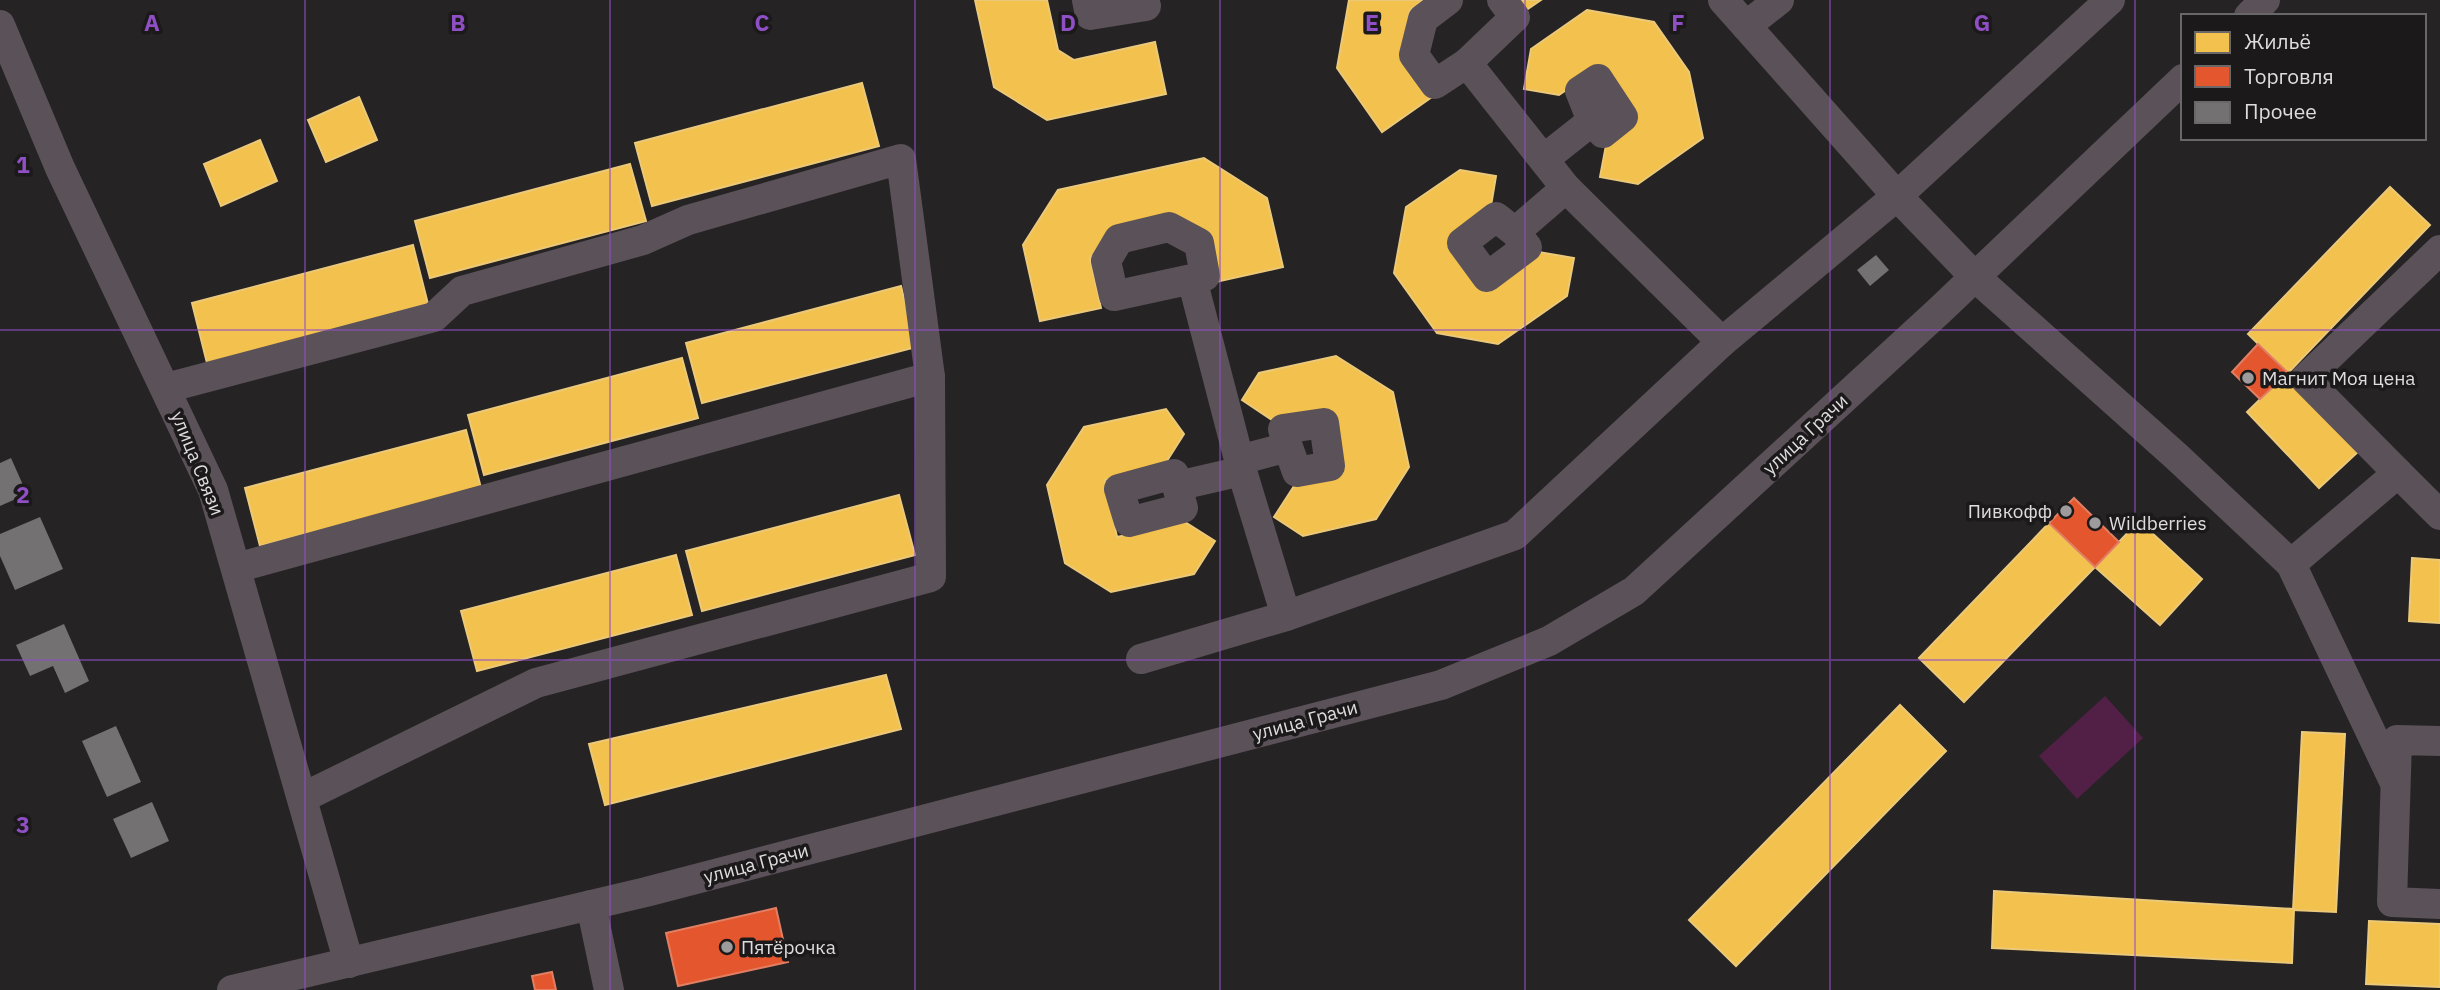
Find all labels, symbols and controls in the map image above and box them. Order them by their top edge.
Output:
text: A [144,7,160,37]
text: B [450,7,466,37]
text: C [755,7,770,37]
text: D [1060,7,1076,37]
text: E [1365,7,1379,37]
text: F [1671,7,1685,37]
text: G [1974,7,1990,37]
legend [2181,14,2426,140]
text: Жильё [2244,27,2311,55]
text: Торговля [2244,62,2334,90]
text: Прочее [2244,97,2317,125]
text: 1 [16,149,30,179]
place label: Магнит Моя цена [2262,366,2416,390]
marker: Магнит Моя цена [2240,370,2256,386]
street label: улица Грачи [1757,388,1853,480]
street label: улица Связи [166,407,230,519]
text: 2 [16,479,30,509]
place label: Пивкофф [1968,499,2052,523]
marker: Пивкофф [2058,503,2074,519]
place label: Wildberries [2109,511,2207,535]
marker: Wildberries [2087,515,2103,531]
street label: улица Грачи [1250,694,1360,746]
text: 3 [16,809,30,839]
street label: улица Грачи [701,837,811,889]
place label: Пятёрочка [741,935,836,959]
marker: Пятёрочка [719,939,735,955]

